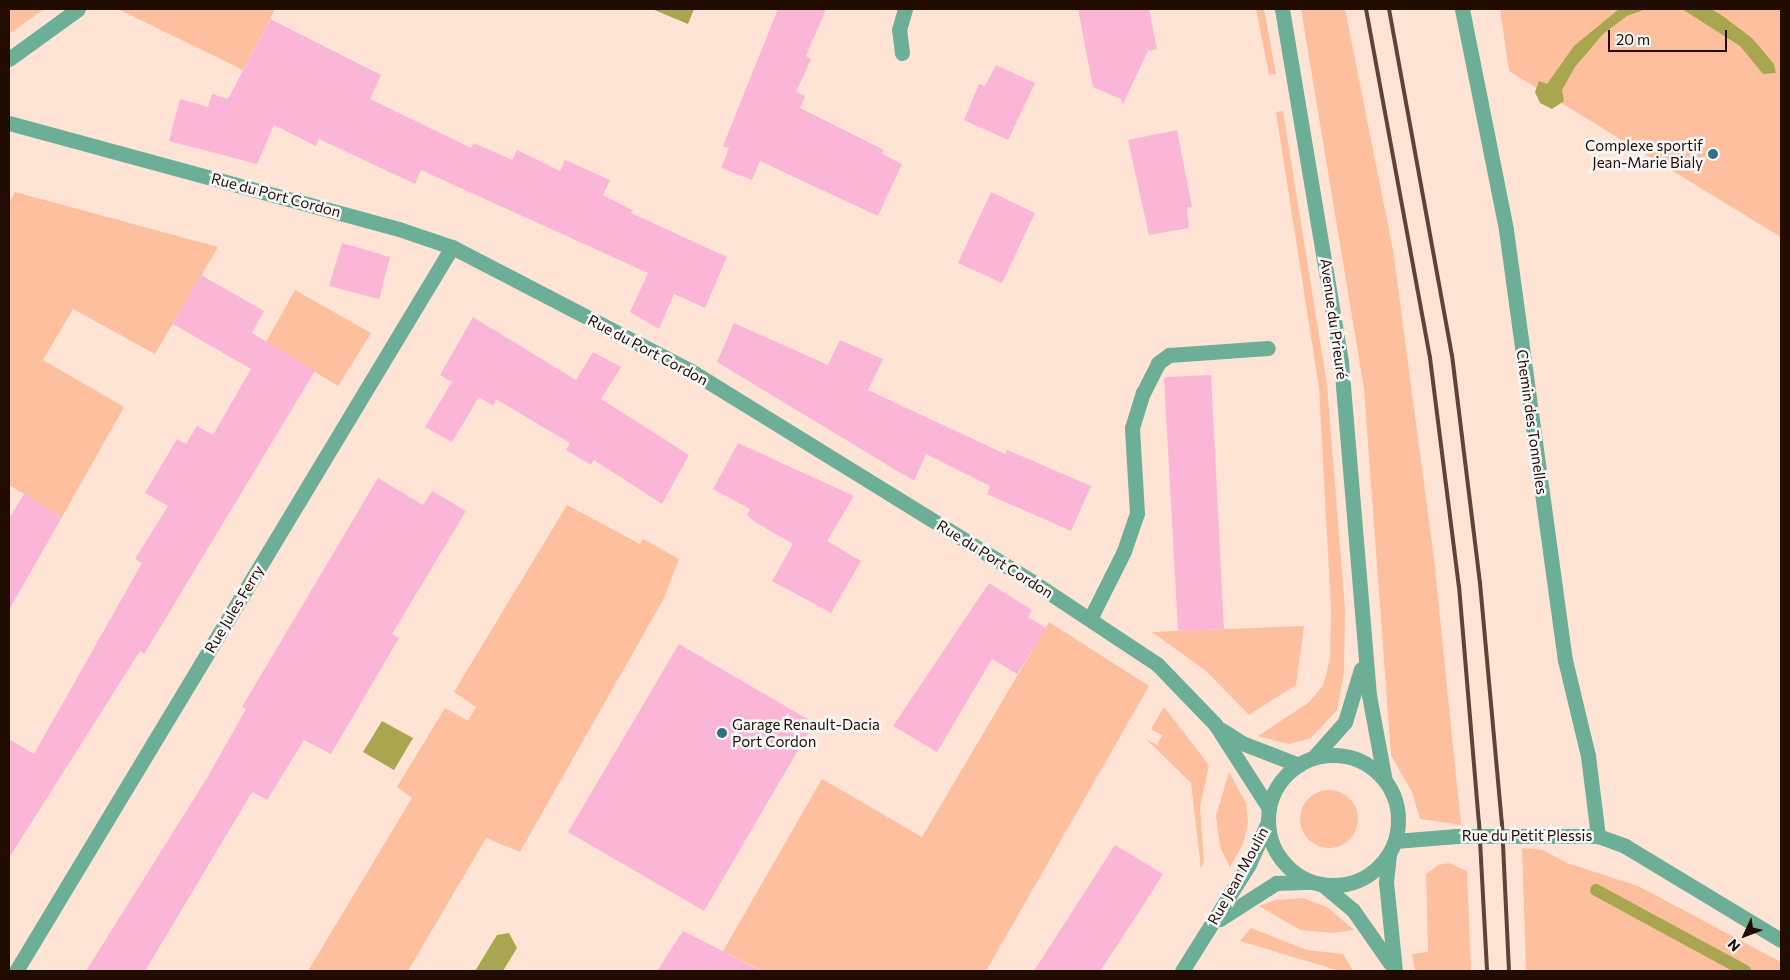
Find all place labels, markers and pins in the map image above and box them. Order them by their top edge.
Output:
place label: Complexe sportif Jean-Marie Bialy [1585,136,1703,171]
marker: Complexe sportif Jean-Marie Bialy [1707,148,1719,160]
place label: Garage Renault-Dacia Port Cordon [732,715,880,750]
marker: Garage Renault-Dacia Port Cordon [716,727,728,739]

